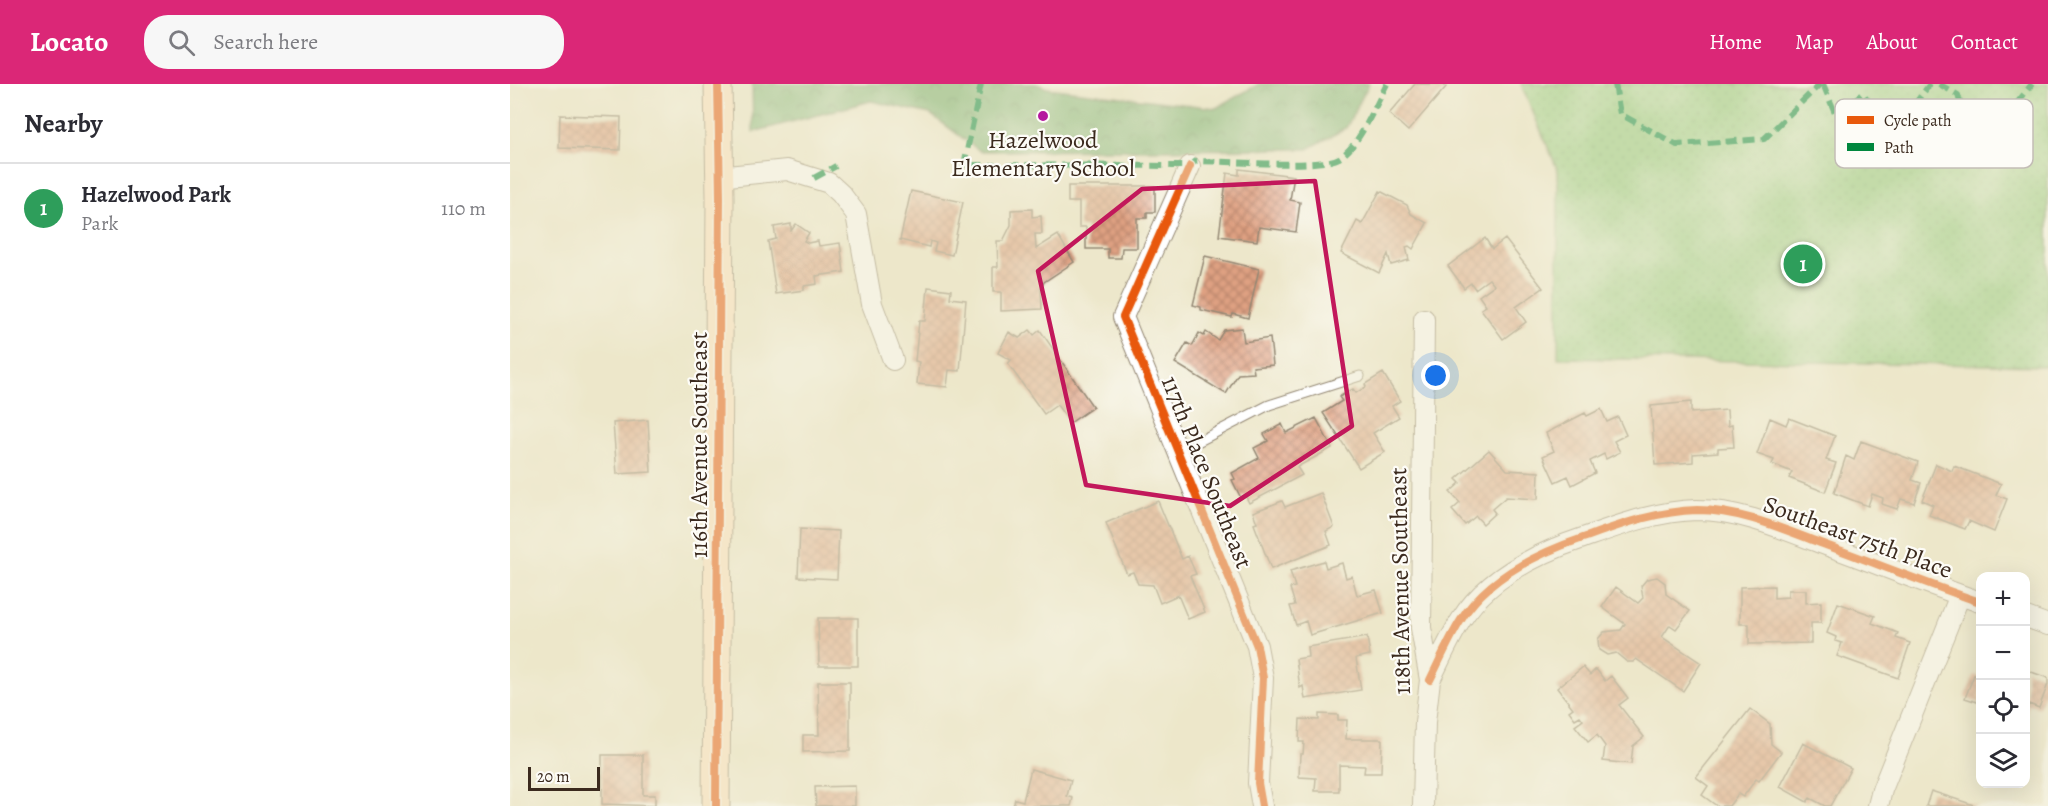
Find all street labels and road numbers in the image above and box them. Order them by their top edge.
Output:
street label: 116th Avenue Southeast [683,332,715,558]
street label: 117th Place Southeast [1154,371,1260,573]
street label: 118th Avenue Southeast [1382,467,1418,695]
street label: Southeast 75th Place [1759,488,1957,586]

